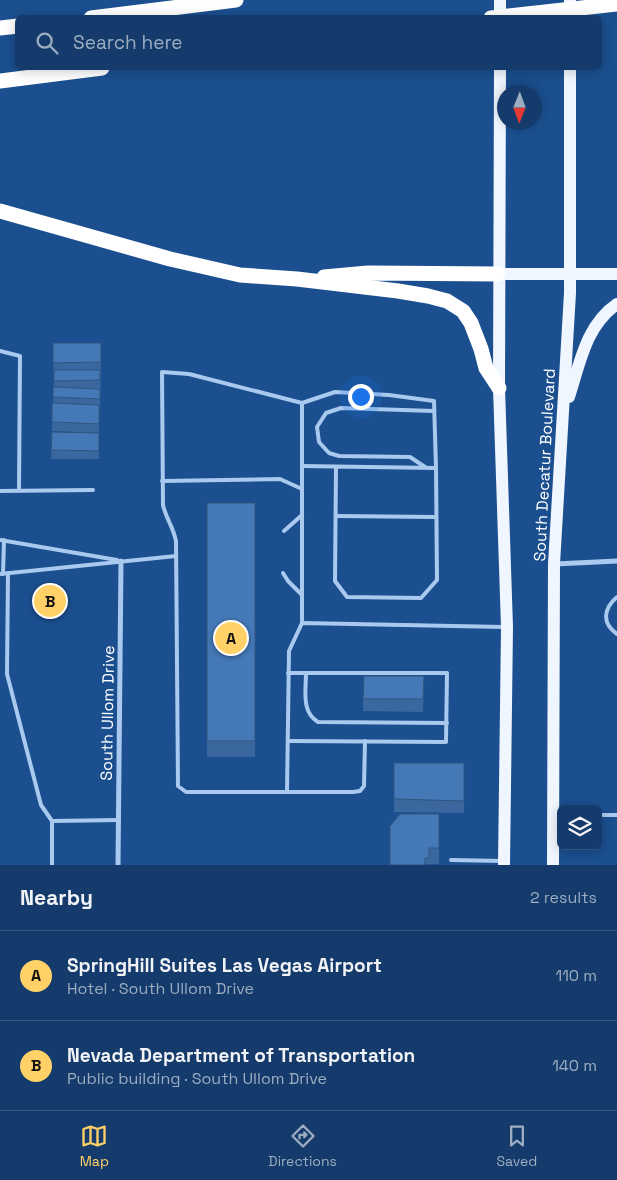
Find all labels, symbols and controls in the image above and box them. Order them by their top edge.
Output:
search box [15,15,602,70]
icon: search [33,29,61,57]
text: Search here [73,30,183,55]
north arrow [497,85,542,130]
street label: South Decatur Boulevard [529,368,560,562]
your location [348,384,374,410]
pin: B [34,582,66,620]
pin: A [215,619,247,657]
street label: South Ullom Drive [96,645,119,781]
map controls [557,805,602,850]
button: layers [557,805,602,850]
text: Nearby [20,884,93,911]
text: 2 results [530,887,597,908]
text: SpringHill Suites Las Vegas Airport [67,953,382,978]
text: A [31,965,41,986]
text: 110 m [555,965,597,986]
text: Hotel · South Ullom Drive [67,978,254,999]
text: Nevada Department of Transportation [67,1043,415,1068]
text: B [31,1055,41,1076]
text: 140 m [552,1055,597,1076]
text: Public building · South Ullom Drive [67,1068,327,1089]
tab: Map [80,1122,109,1170]
tab: Directions [268,1122,337,1170]
tab: Saved [496,1122,537,1170]

